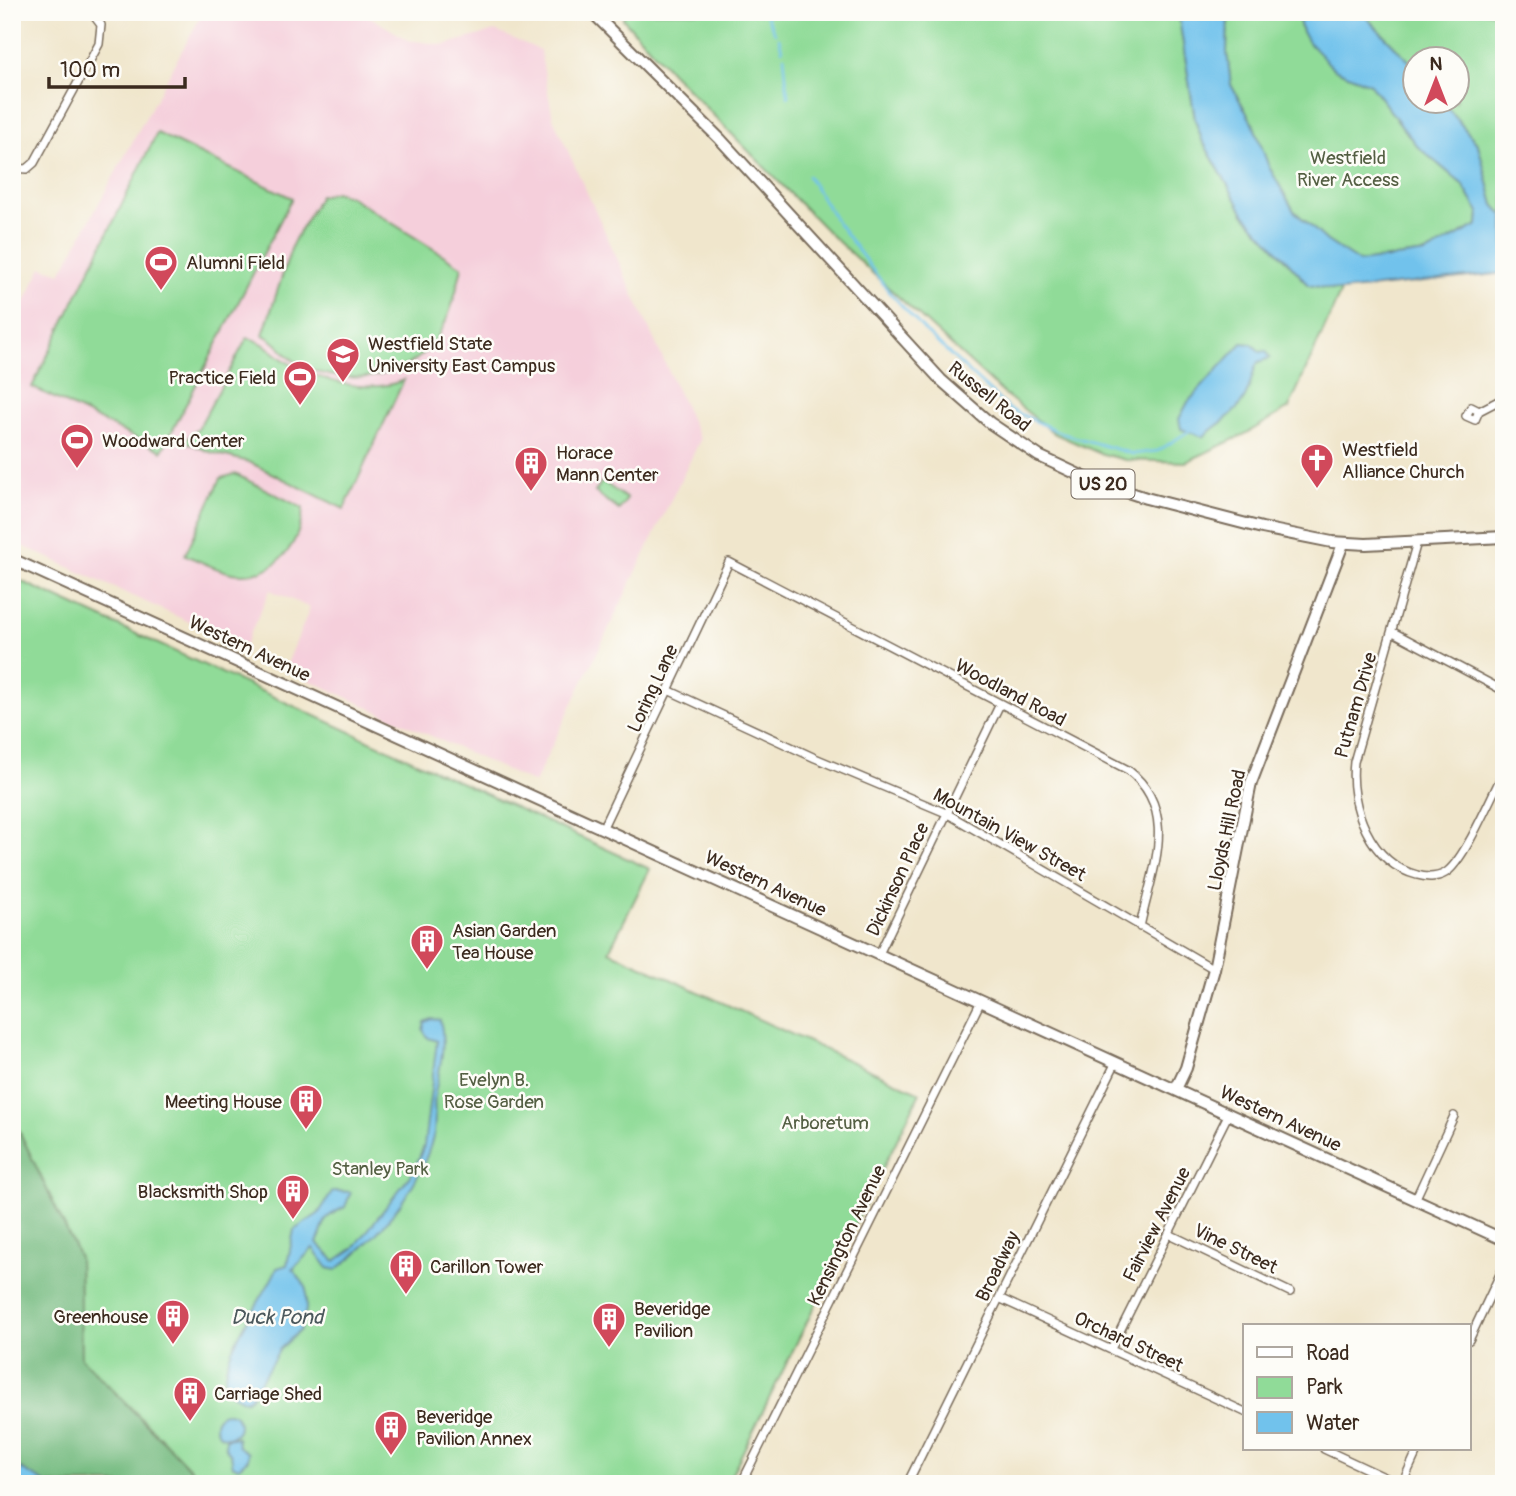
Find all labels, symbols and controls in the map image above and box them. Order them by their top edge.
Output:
scale bar [49,46,186,90]
north arrow [1400,46,1470,116]
text: N [1430,52,1443,76]
text: 100 m [60,57,120,84]
park label: Westfield River Access [1297,146,1399,192]
sports icon: Alumni Field [142,243,180,292]
place label: Alumni Field [186,251,285,275]
place label: Westfield State University East Campus [368,332,556,378]
school or university icon: Westfield State University East Campus [324,335,362,384]
street label: Russell Road [943,356,1036,437]
sports icon: Practice Field [281,358,319,407]
place label: Practice Field [168,366,276,390]
sports icon: Woodward Center [58,421,96,470]
place label: Woodward Center [102,429,245,453]
place label: Westfield Alliance Church [1342,438,1465,484]
place label: Horace Mann Center [556,441,659,487]
church icon: Westfield Alliance Church [1298,441,1336,490]
building icon: Horace Mann Center [512,444,550,493]
road number: US 20 [1072,470,1134,498]
street label: Western Avenue [185,610,315,688]
street label: Loring Lane [622,640,684,736]
street label: Putnam Drive [1329,649,1383,761]
street label: Woodland Road [951,654,1070,732]
street label: Lloyds Hill Road [1202,767,1252,893]
street label: Mountain View Street [929,783,1090,887]
street label: Dickinson Place [861,818,935,940]
street label: Western Avenue [701,845,831,923]
place label: Asian Garden Tea House [452,919,556,965]
building icon: Asian Garden Tea House [408,922,446,971]
park label: Evelyn B. Rose Garden [444,1068,544,1114]
street label: Western Avenue [1216,1080,1346,1158]
building icon: Meeting House [287,1082,325,1131]
place label: Meeting House [165,1090,283,1114]
park label: Arboretum [781,1111,869,1135]
park label: Stanley Park [331,1157,429,1181]
street label: Kensington Avenue [802,1161,892,1310]
street label: Fairview Avenue [1118,1162,1196,1286]
building icon: Blacksmith Shop [274,1172,312,1221]
place label: Blacksmith Shop [138,1180,268,1204]
street label: Vine Street [1190,1218,1282,1280]
street label: Broadway [971,1227,1025,1306]
building icon: Carillon Tower [387,1247,425,1296]
place label: Carillon Tower [430,1255,544,1279]
building icon: Greenhouse [154,1297,192,1346]
place label: Beveridge Pavilion [634,1297,711,1343]
building icon: Beveridge Pavilion [590,1300,628,1349]
water label: Duck Pond [231,1304,326,1331]
place label: Greenhouse [53,1305,149,1329]
street label: Orchard Street [1070,1306,1187,1378]
legend [1243,1324,1470,1450]
text: Road [1306,1340,1350,1367]
building icon: Carriage Shed [171,1374,209,1423]
text: Park [1306,1374,1343,1401]
place label: Carriage Shed [214,1382,322,1406]
place label: Beveridge Pavilion Annex [416,1405,532,1451]
building icon: Beveridge Pavilion Annex [372,1408,410,1457]
text: Water [1306,1410,1360,1437]

